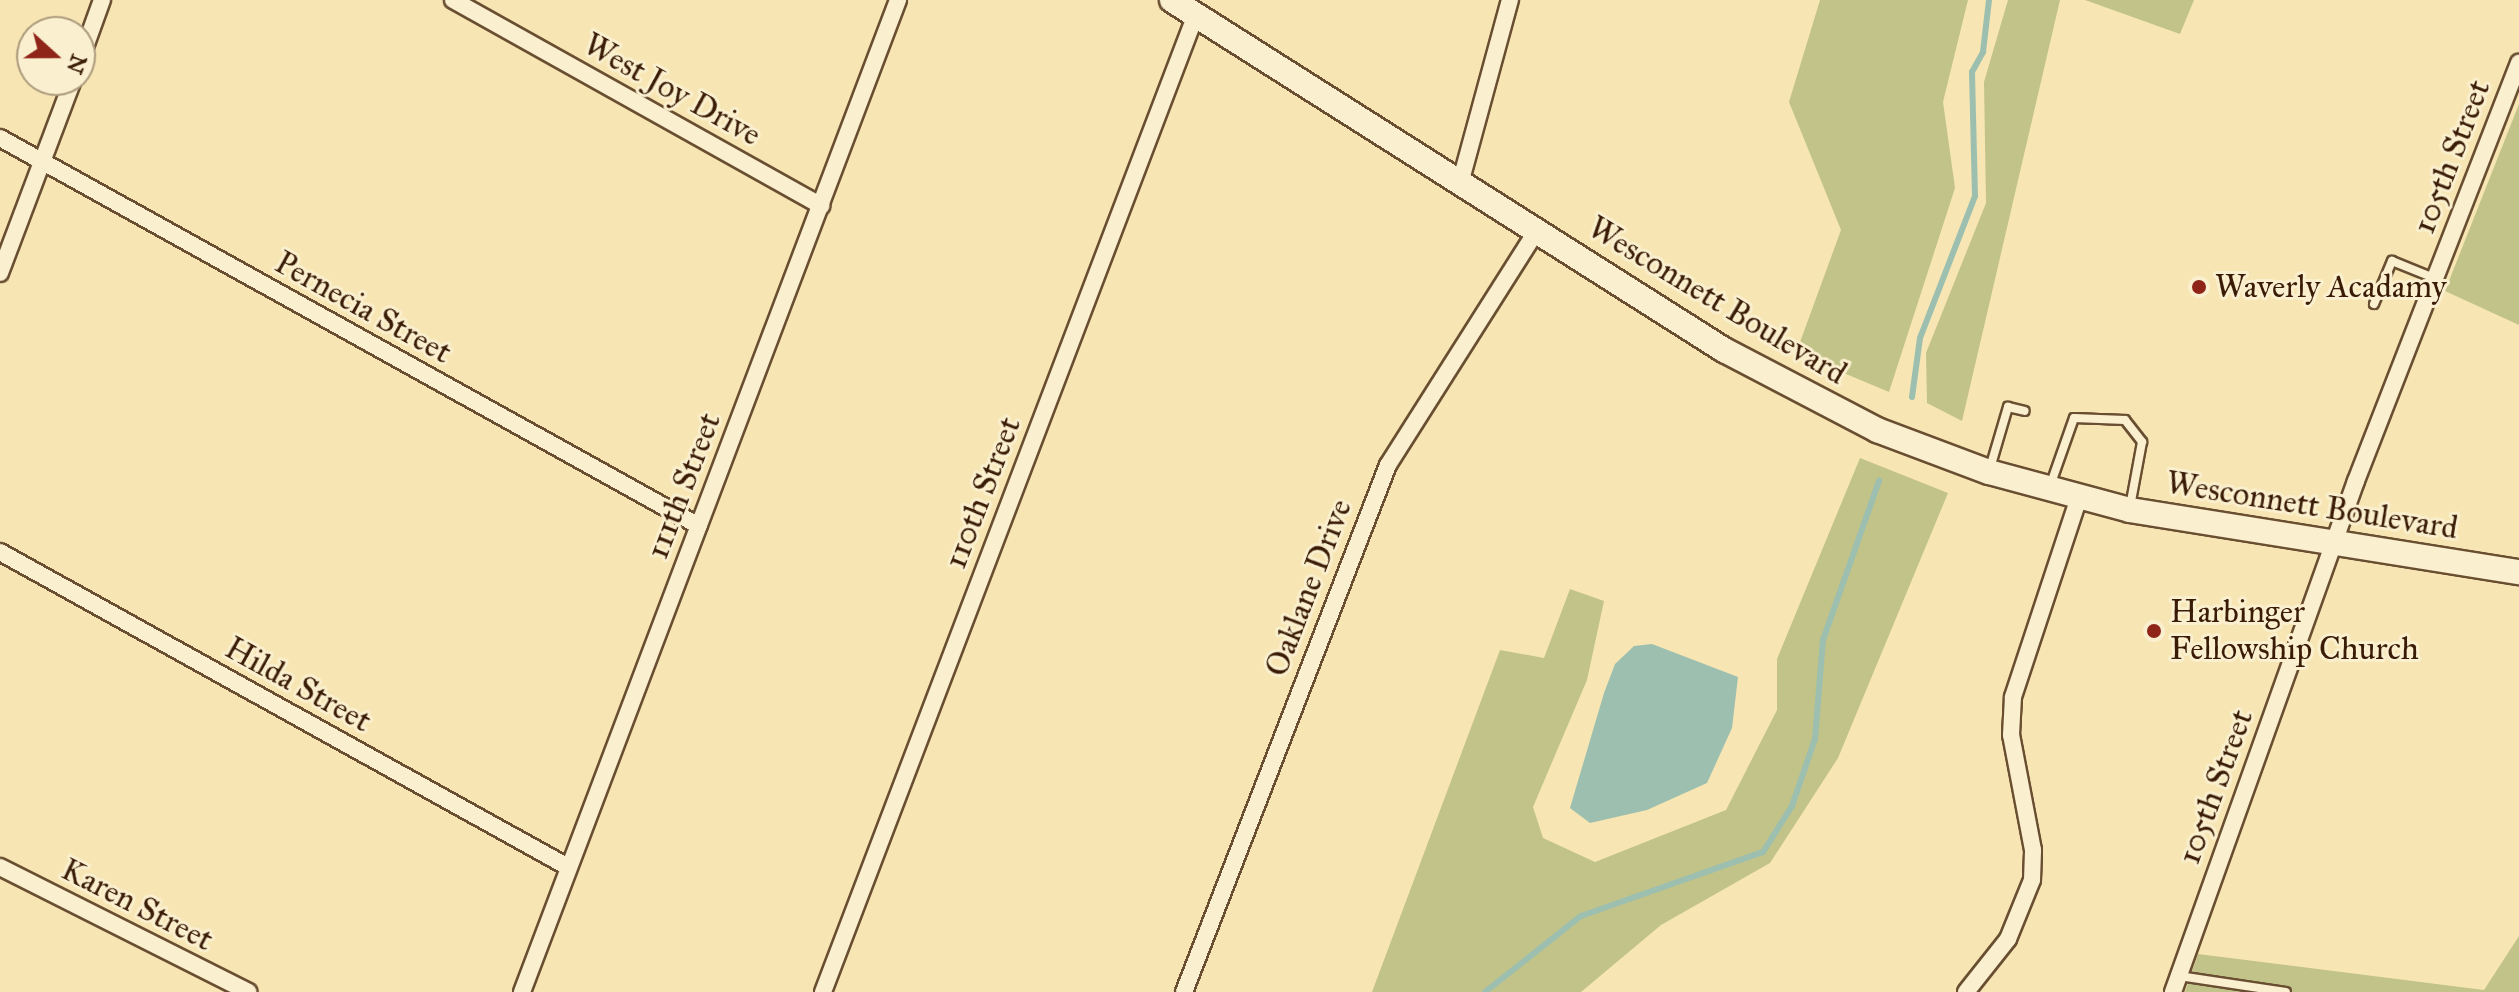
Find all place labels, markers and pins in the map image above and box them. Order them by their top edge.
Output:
place label: Waverly Acadamy [2215,268,2446,306]
marker: Waverly Acadamy [2190,278,2208,296]
place label: Harbinger Fellowship Church [2170,594,2419,669]
marker: Harbinger Fellowship Church [2145,622,2163,640]

